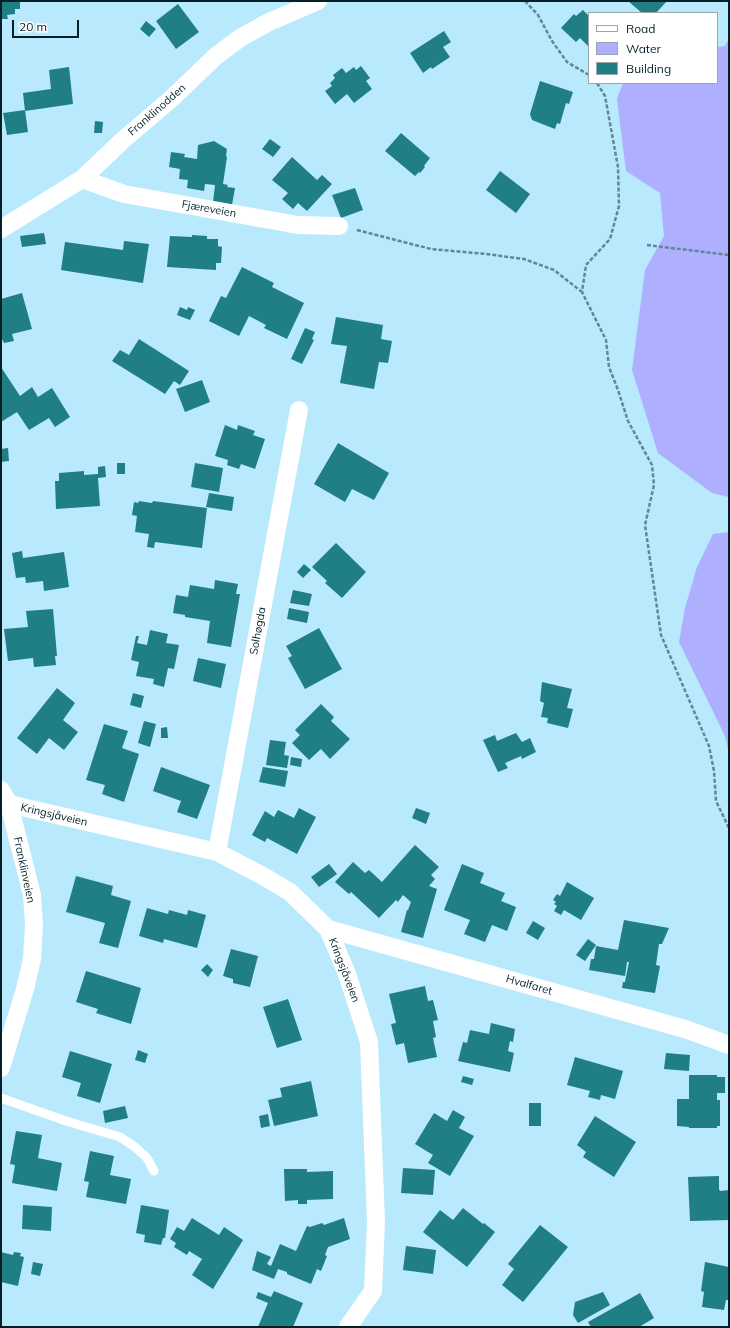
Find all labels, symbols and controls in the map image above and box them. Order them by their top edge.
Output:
scale bar [14,12,81,38]
legend [588,12,718,84]
text: 20 m [19,19,47,34]
text: Road [626,21,655,36]
text: Water [626,41,661,56]
text: Building [626,61,671,76]
street label: Franklinodden [125,81,189,139]
street label: Fjæreveien [181,198,237,220]
street label: Solhøgda [247,606,269,656]
street label: Kringsjåveien [19,801,89,829]
street label: Franklinveien [11,836,37,904]
street label: Kringsjåveien [326,936,362,1004]
street label: Hvalfaret [504,972,554,998]

